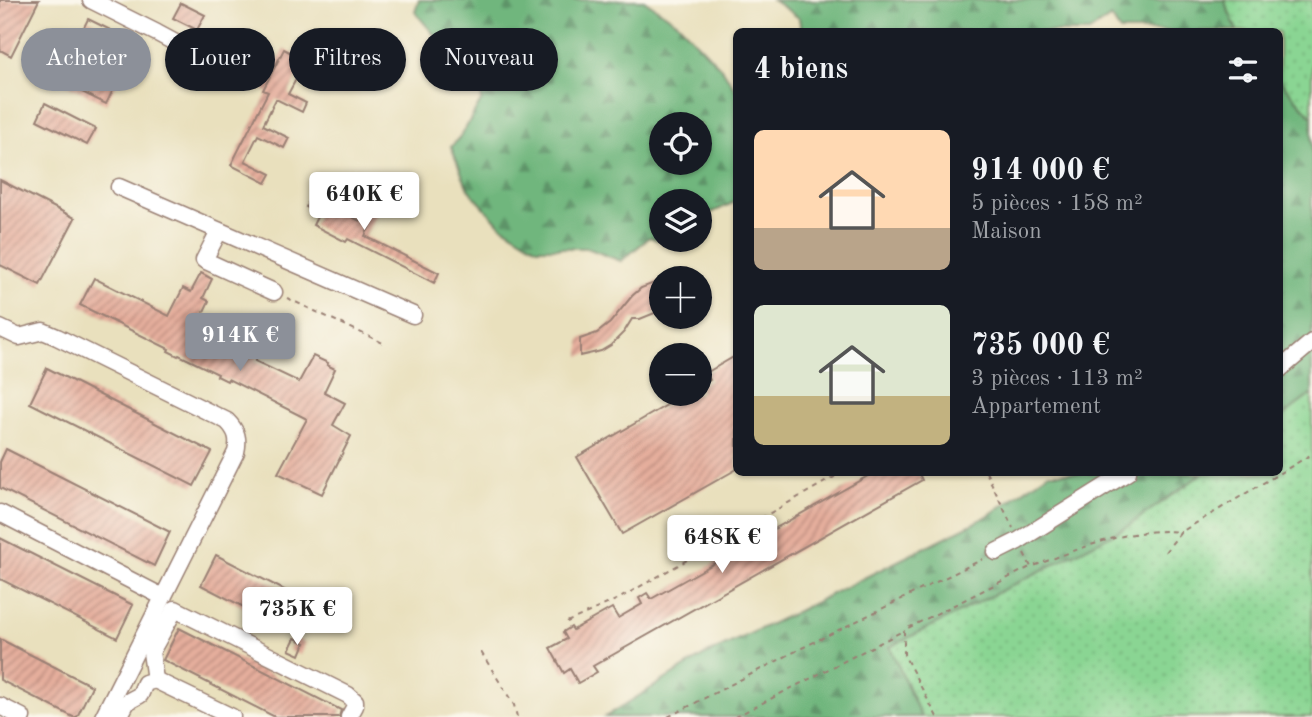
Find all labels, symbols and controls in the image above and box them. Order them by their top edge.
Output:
chip: Acheter [21,28,151,91]
chip: Louer [165,28,275,91]
chip: Filtres [289,28,406,91]
chip: Nouveau [420,28,558,91]
icon: filters [1224,51,1262,89]
text: 4 biens [754,55,848,85]
map controls [649,112,712,406]
button: locate [649,112,712,175]
text: 914 000 € [971,156,1110,186]
icon: home [810,158,894,242]
pin: 640K € [307,173,421,232]
text: 640K € [325,183,403,206]
button: layers [649,189,712,252]
text: 5 pièces · 158 m² [971,192,1143,215]
text: Maison [971,220,1042,243]
button: + [649,266,712,329]
pin: 914K € [183,314,297,373]
text: 914K € [201,324,279,347]
text: 735 000 € [971,331,1110,361]
icon: home [810,333,894,417]
button: − [649,343,712,406]
text: 3 pièces · 113 m² [971,367,1143,390]
text: Appartement [971,395,1101,418]
pin: 648K € [665,516,779,575]
text: 648K € [683,526,761,549]
pin: 735K € [240,588,354,647]
text: 735K € [258,598,336,621]

